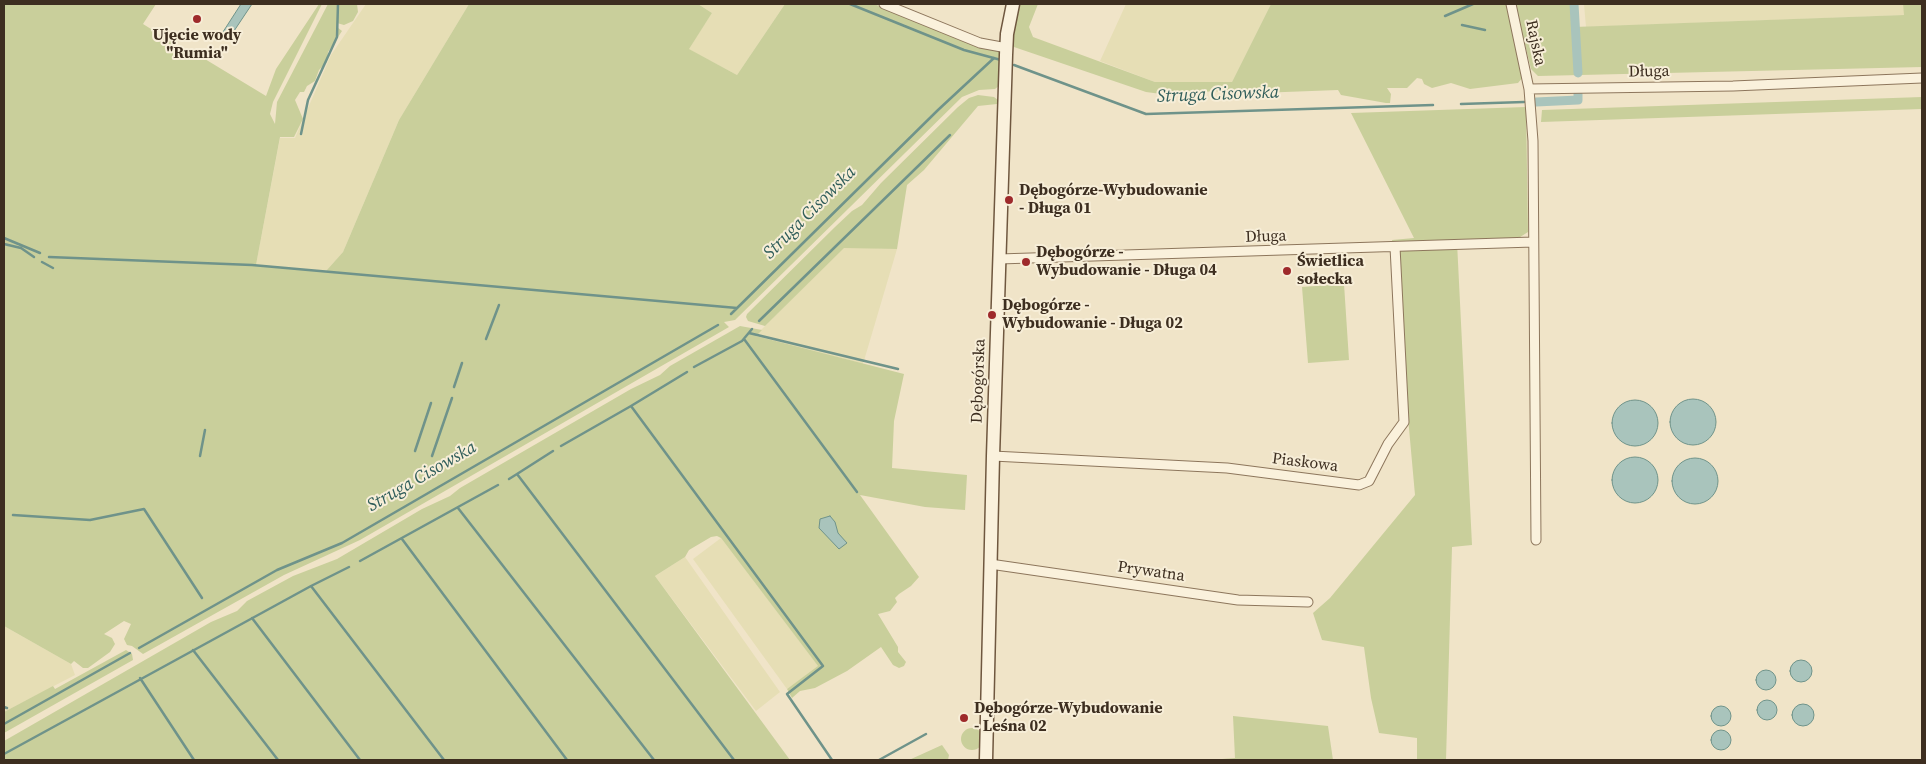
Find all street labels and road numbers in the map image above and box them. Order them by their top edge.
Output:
street label: Rajska [1521,18,1549,68]
street label: Długa [1628,62,1670,82]
street label: Długa [1245,227,1287,247]
street label: Dębogórska [968,338,990,424]
street label: Piaskowa [1271,449,1339,477]
street label: Prywatna [1116,558,1186,586]

